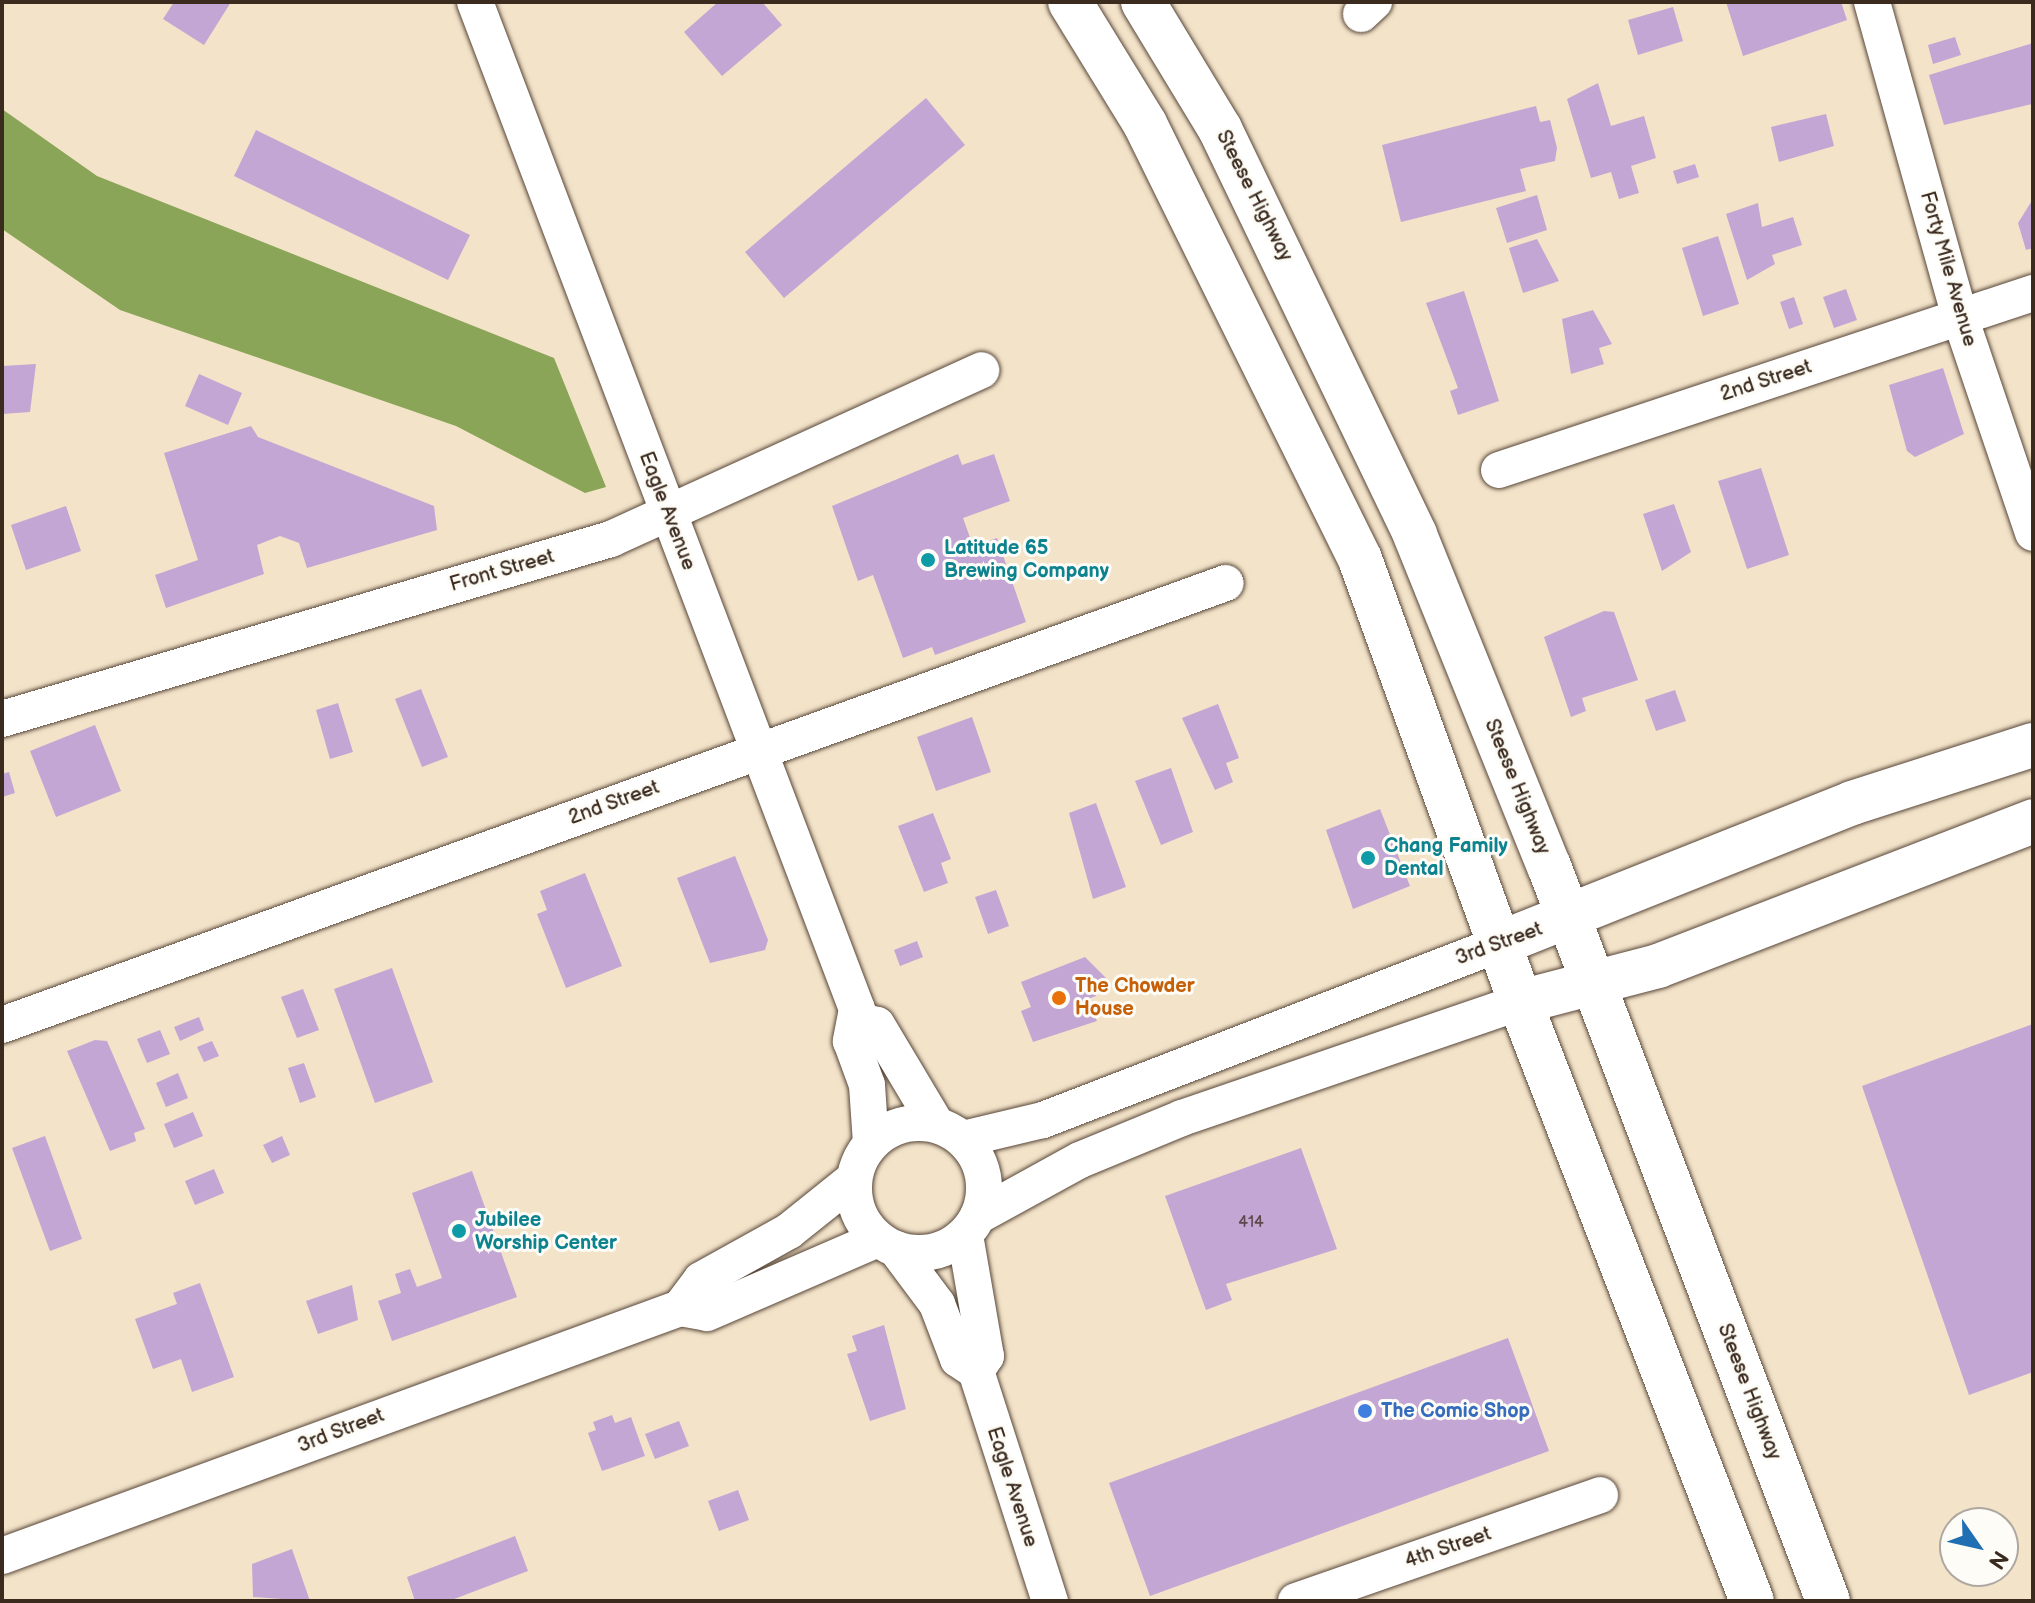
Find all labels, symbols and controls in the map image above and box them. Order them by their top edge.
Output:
street label: Steese Highway [1211,126,1297,266]
street label: Forty Mile Avenue [1914,188,1982,350]
street label: 2nd Street [1717,355,1815,407]
street label: Eagle Avenue [633,448,701,574]
place label: Latitude 65 Brewing Company [944,536,1109,583]
street label: Front Street [447,545,557,597]
marker: Latitude 65 Brewing Company [919,551,937,569]
street label: Steese Highway [1479,716,1555,858]
street label: 2nd Street [565,776,663,830]
place label: Chang Family Dental [1384,834,1508,881]
marker: Chang Family Dental [1359,849,1377,867]
street label: 3rd Street [1452,917,1546,971]
place label: The Chowder House [1075,974,1195,1021]
marker: The Chowder House [1050,989,1068,1007]
place label: Jubilee Worship Center [475,1208,617,1255]
house number: 414 [1238,1213,1264,1233]
marker: Jubilee Worship Center [450,1222,468,1240]
street label: Steese Highway [1712,1321,1786,1463]
place label: The Comic Shop [1381,1399,1530,1423]
marker: The Comic Shop [1356,1402,1374,1420]
street label: 3rd Street [294,1404,388,1458]
street label: Eagle Avenue [981,1424,1043,1550]
north arrow [1939,1507,2019,1587]
street label: 4th Street [1402,1522,1494,1574]
text: N [1982,1545,2013,1574]

